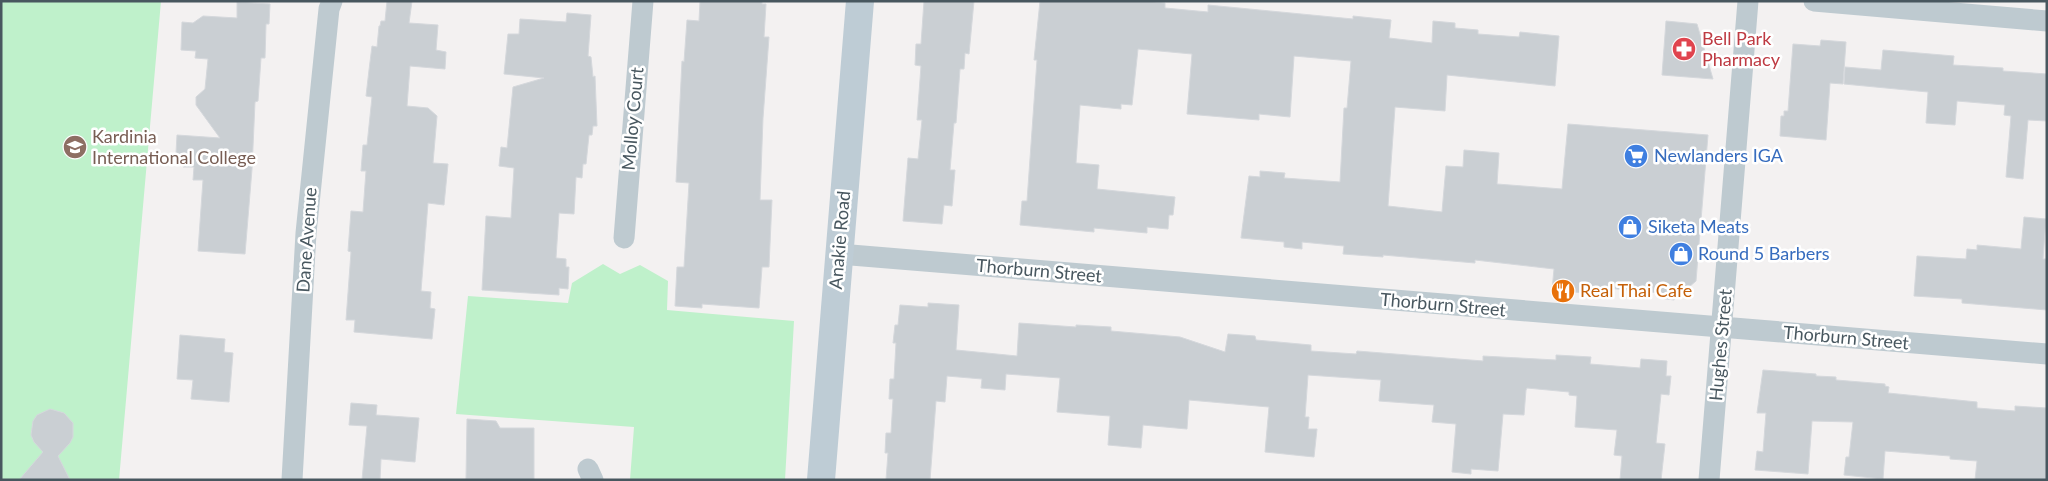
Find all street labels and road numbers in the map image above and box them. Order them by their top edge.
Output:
street label: Molloy Court [617,66,648,171]
street label: Dane Avenue [291,187,321,293]
street label: Anakie Road [824,190,854,290]
street label: Thorburn Street [975,254,1103,286]
street label: Hughes Street [1704,287,1736,402]
street label: Thorburn Street [1379,288,1507,320]
street label: Thorburn Street [1782,321,1910,353]

